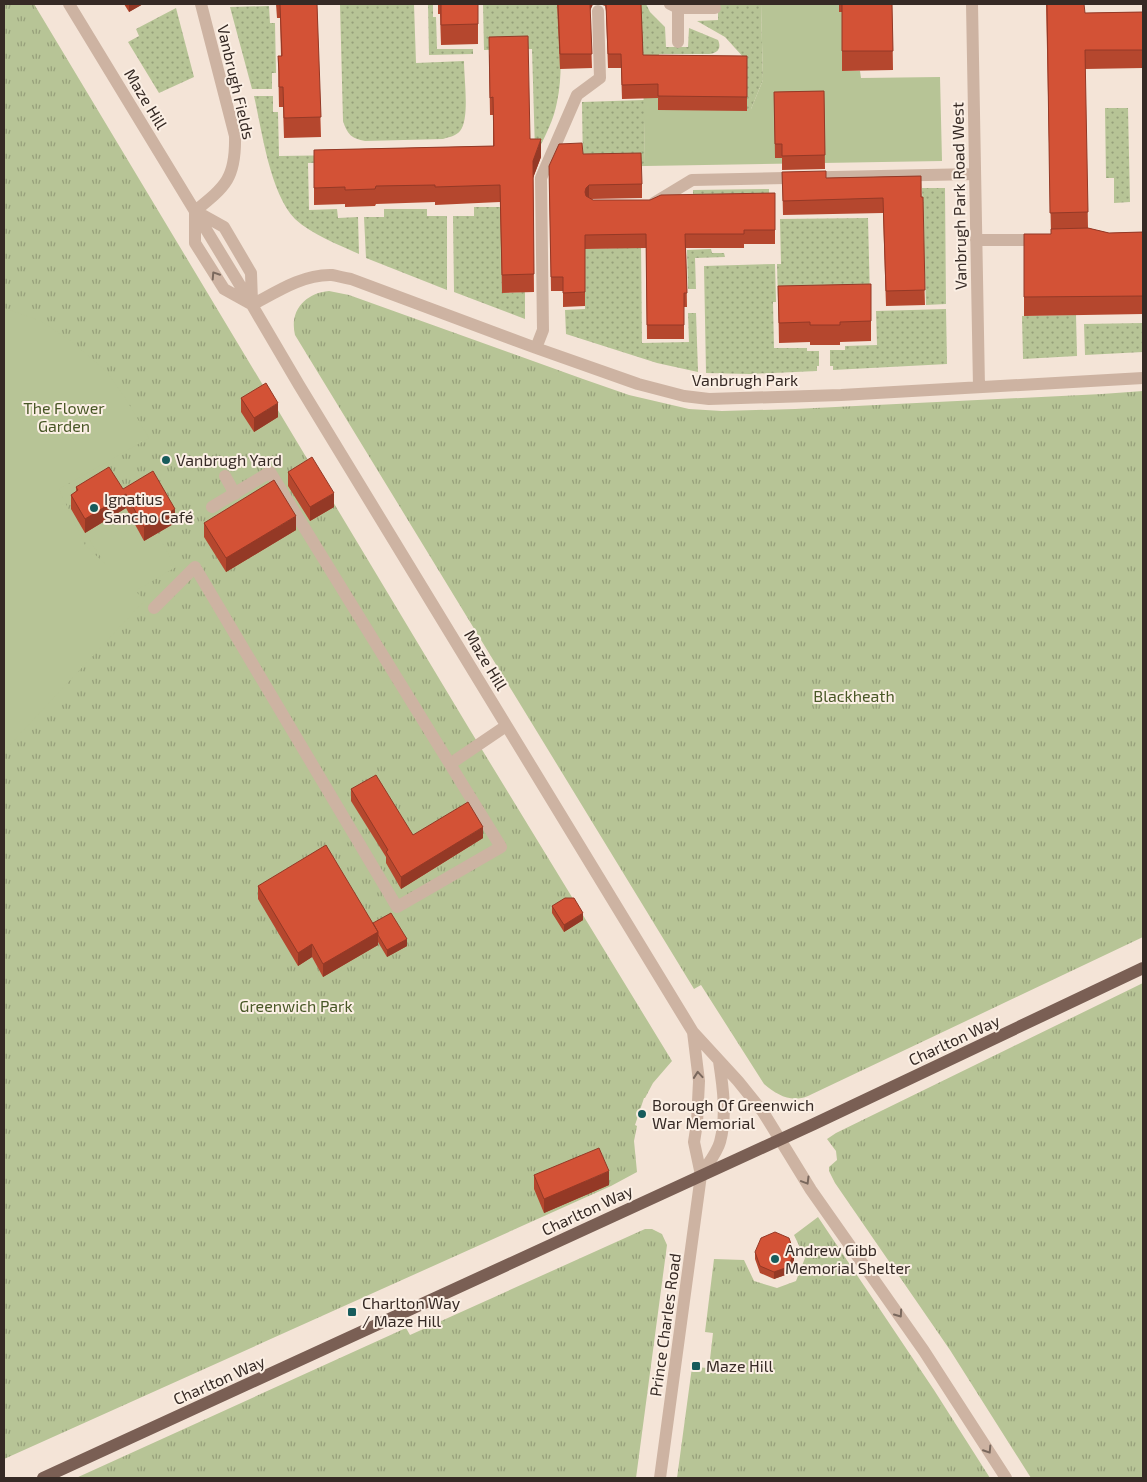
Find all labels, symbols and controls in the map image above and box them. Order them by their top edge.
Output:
street label: Vanbrugh Fields [214,23,259,141]
street label: Maze Hill [121,65,172,133]
street label: Vanbrugh Park Road West [947,102,970,290]
one-way arrow [212,272,222,281]
street label: Vanbrugh Park [692,370,798,389]
park label: The Flower Garden [23,398,105,435]
place label: Vanbrugh Yard [176,450,282,469]
marker: Vanbrugh Yard [160,454,172,466]
place label: Ignatius Sancho Café [104,489,193,526]
marker: Ignatius Sancho Café [88,502,100,514]
street label: Maze Hill [461,626,512,694]
park label: Blackheath [813,686,895,705]
park label: Greenwich Park [239,996,353,1015]
street label: Charlton Way [905,1010,1003,1069]
one-way arrow [693,1071,704,1079]
place label: Borough Of Greenwich War Memorial [652,1095,814,1132]
marker: Borough Of Greenwich War Memorial [636,1108,648,1120]
one-way arrow [799,1176,809,1185]
street label: Charlton Way [538,1180,636,1239]
place label: Andrew Gibb Memorial Shelter [785,1240,911,1277]
street label: Prince Charles Road [645,1252,684,1398]
marker: Andrew Gibb Memorial Shelter [769,1253,781,1265]
place label: Charlton Way / Maze Hill [362,1293,461,1330]
marker: Charlton Way / Maze Hill [346,1306,358,1318]
one-way arrow [893,1308,902,1318]
street label: Charlton Way [170,1351,268,1408]
place label: Maze Hill [706,1356,774,1375]
marker: Maze Hill [690,1360,702,1372]
one-way arrow [981,1445,991,1454]

